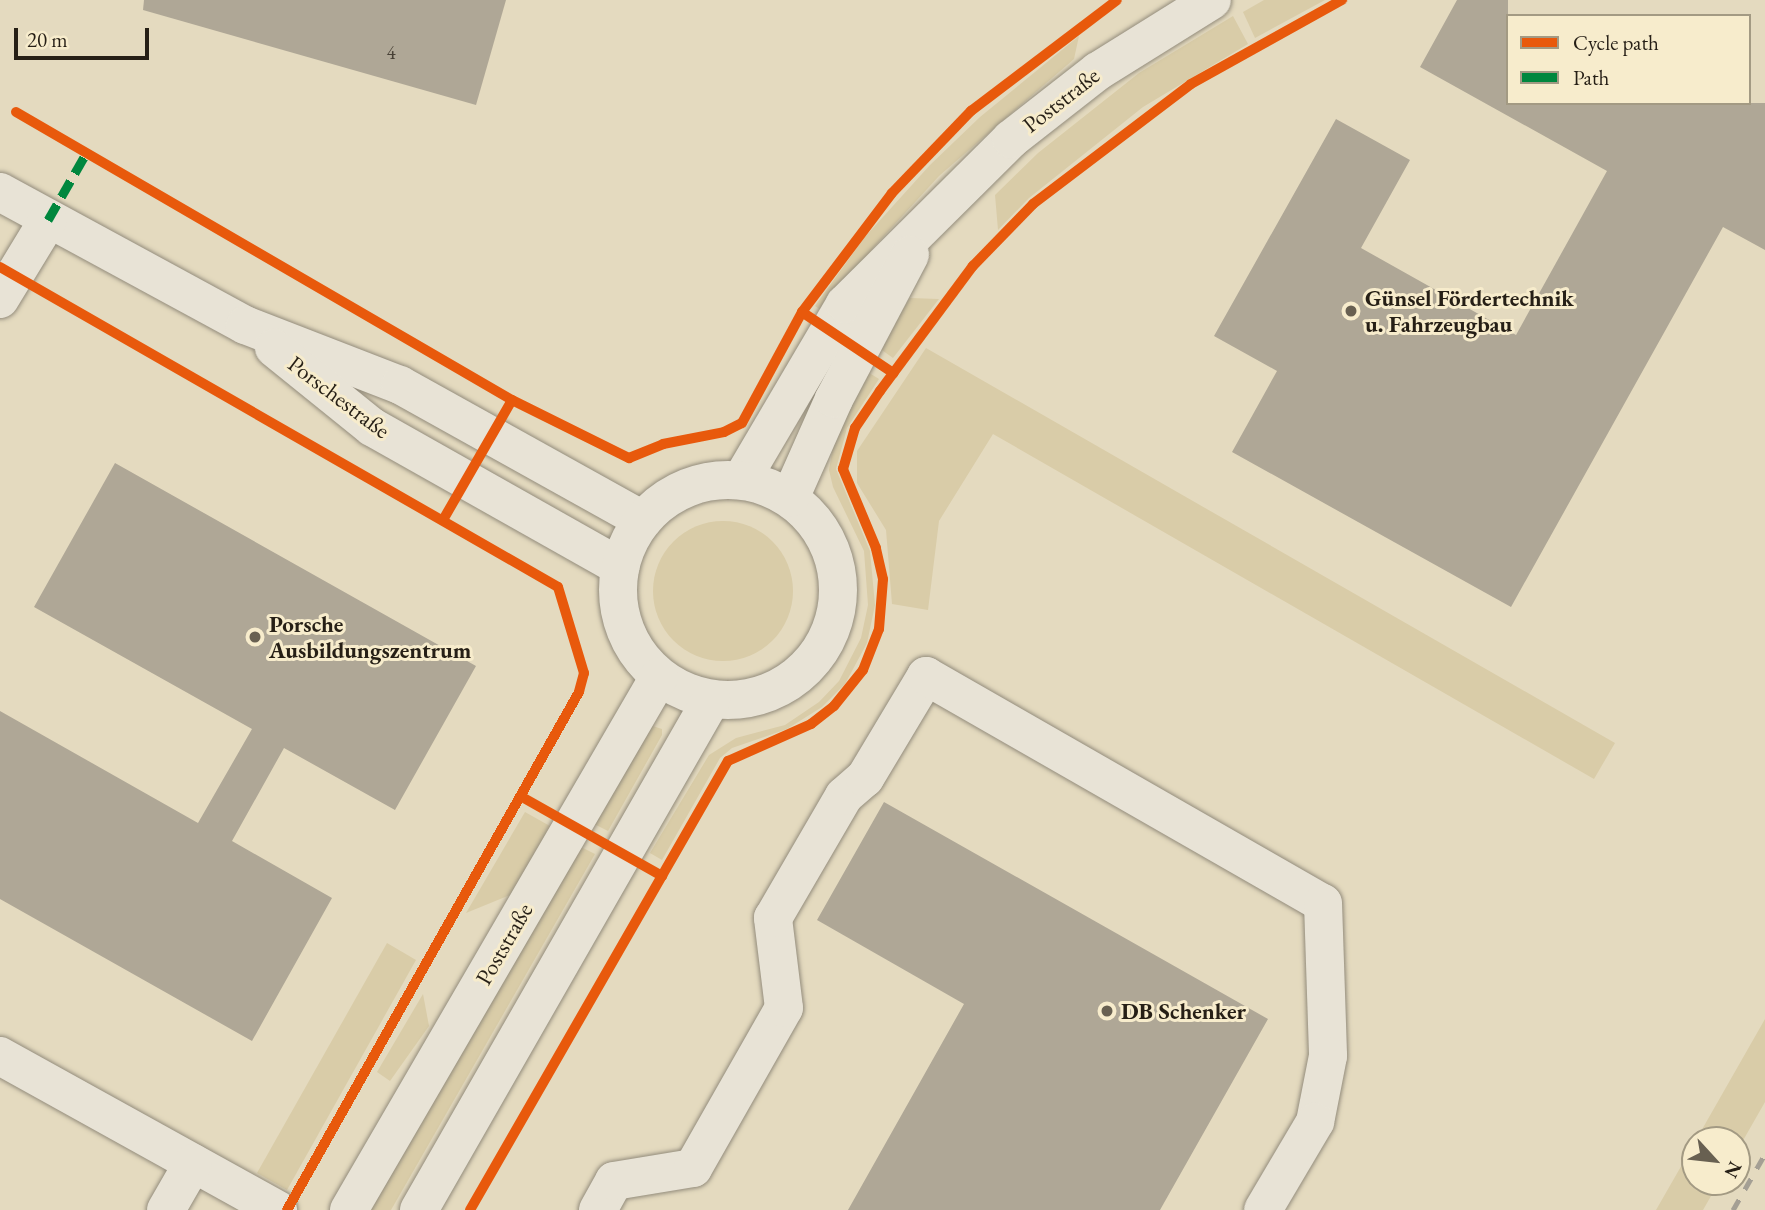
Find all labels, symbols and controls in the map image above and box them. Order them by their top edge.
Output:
scale bar [18,14,152,58]
legend [1506,14,1751,105]
text: 20 m [27,26,68,53]
text: Cycle path [1573,29,1659,56]
house number: 4 [386,42,396,64]
street label: Poststraße [1017,62,1105,138]
text: Path [1573,64,1609,91]
place label: Günsel Fördertechnik u. Fahrzeugbau [1365,284,1574,338]
marker: Günsel Fördertechnik u. Fahrzeugbau [1343,303,1359,319]
street label: Porschestraße [283,350,395,444]
place label: Porsche Ausbildungszentrum [269,610,471,664]
marker: Porsche Ausbildungszentrum [247,629,263,645]
street label: Poststraße [470,898,538,990]
place label: DB Schenker [1121,997,1246,1025]
marker: DB Schenker [1099,1003,1115,1019]
north arrow [1681,1126,1751,1196]
text: N [1719,1157,1748,1182]

